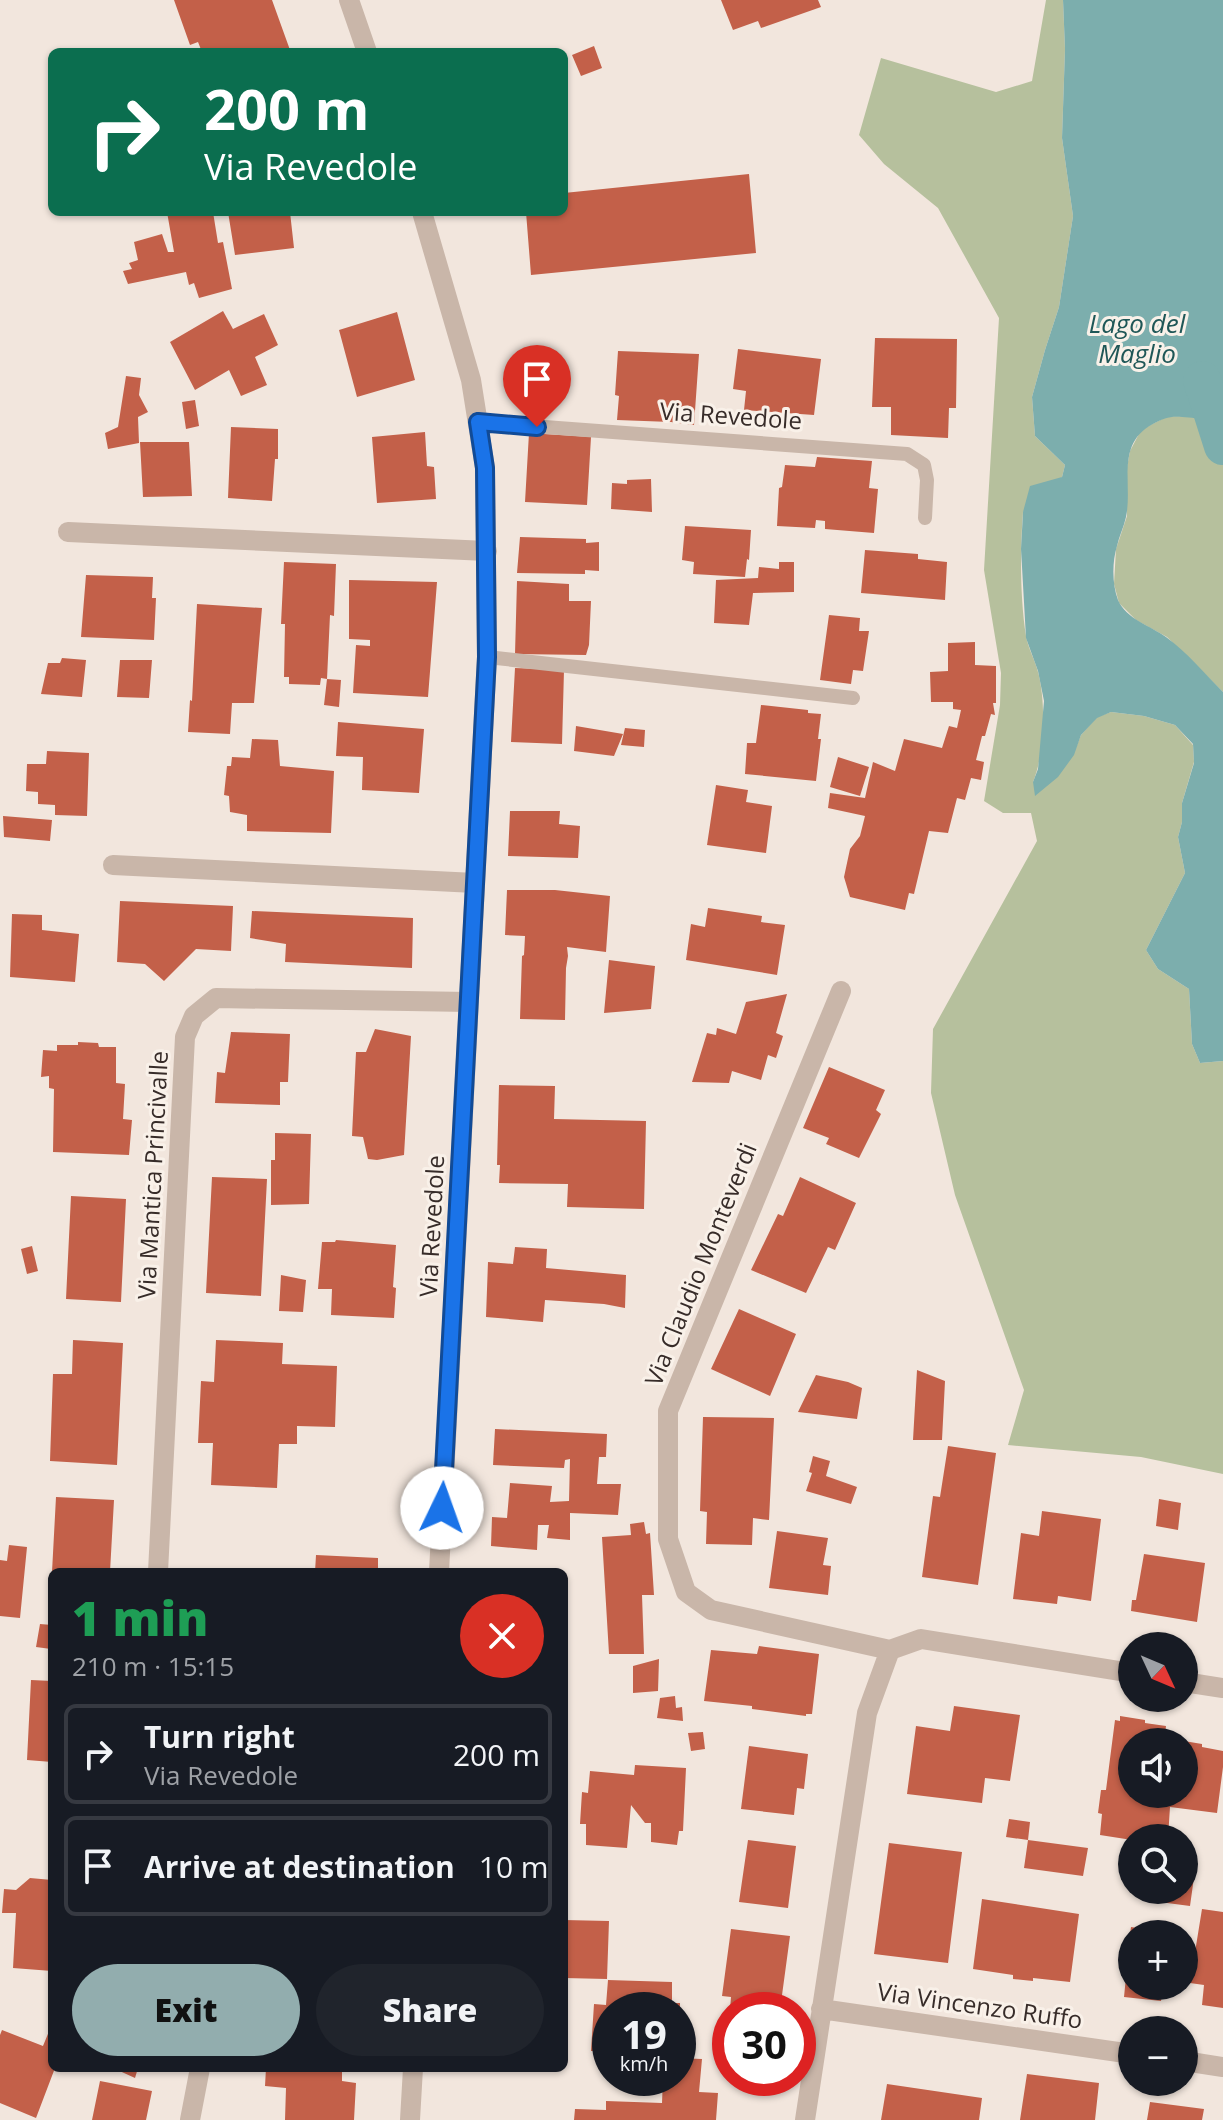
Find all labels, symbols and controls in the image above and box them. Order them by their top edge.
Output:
text: 200 m [204,70,370,146]
icon: right [72,80,176,184]
text: Via Revedole [204,142,418,191]
water label: Lago del Maglio [1089,305,1187,371]
pin [503,345,571,427]
icon: arrive [515,357,559,401]
street label: Via Revedole [659,394,803,436]
street label: Via Mantica Princivalle [129,1050,175,1300]
street label: Via Claudio Monteverdi [636,1138,764,1390]
street label: Via Revedole [411,1154,451,1298]
position arrow [400,1466,484,1550]
text: 1 min [72,1585,208,1650]
button: close [460,1594,544,1678]
north arrow [1118,1632,1198,1712]
map controls [1118,1632,1198,2096]
text: 210 m · 15:15 [72,1648,234,1684]
text: Turn right [144,1716,295,1757]
button: sound [1118,1728,1198,1808]
icon: right [76,1732,120,1776]
text: 200 m [453,1734,540,1775]
text: Via Revedole [144,1757,298,1793]
button: search [1118,1824,1198,1904]
icon: arrive [76,1844,120,1888]
text: Arrive at destination [144,1846,455,1887]
text: 10 m [479,1846,549,1887]
button: + [1118,1920,1198,2000]
button: Exit [72,1964,300,2056]
button: Share [316,1964,544,2056]
street label: Via Vincenzo Ruffo [875,1974,1085,2036]
speed limit sign: 30 [712,1992,816,2096]
text: 19 [621,2006,667,2061]
button: − [1118,2016,1198,2096]
text: km/h [620,2050,668,2077]

